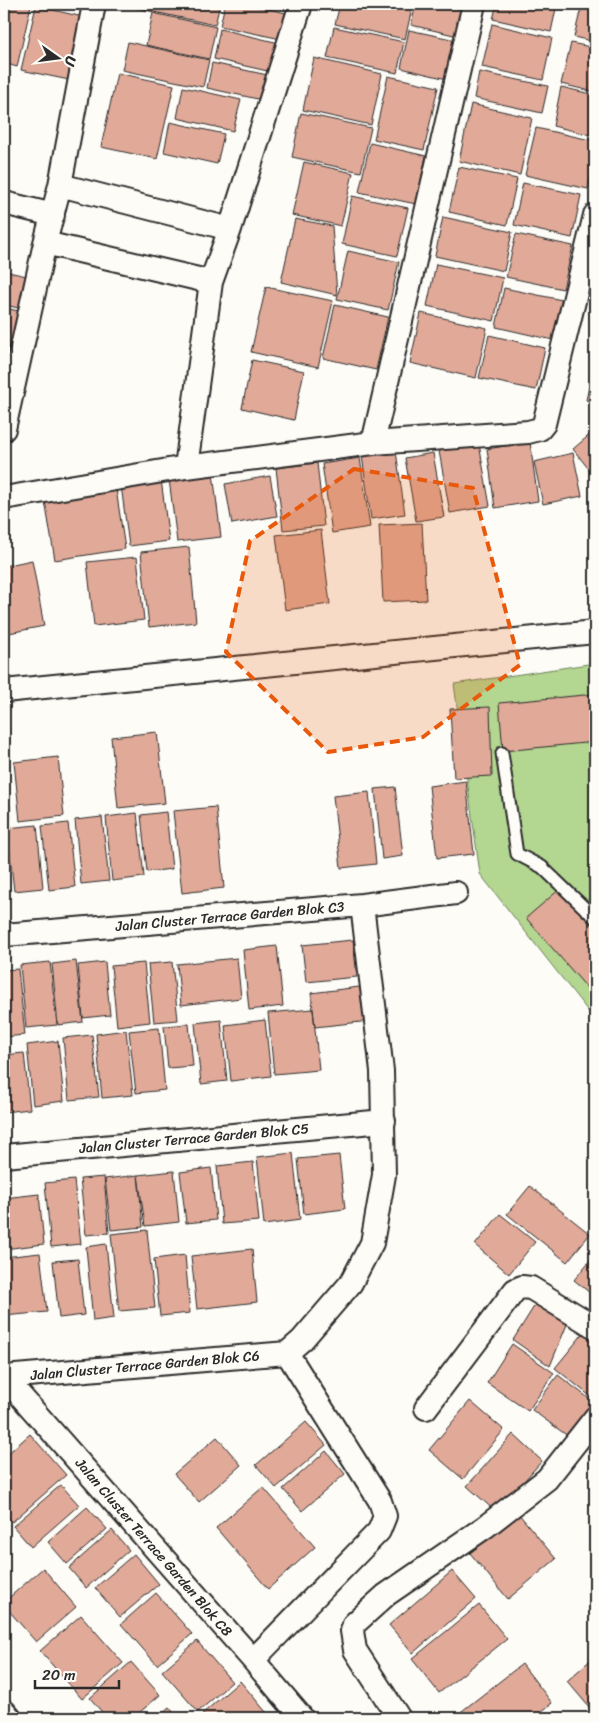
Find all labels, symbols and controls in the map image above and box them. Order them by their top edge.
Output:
north arrow [32,32,82,82]
text: U [57,53,83,69]
street label: Jalan Cluster Terrace Garden Blok C3 [114,894,346,939]
street label: Jalan Cluster Terrace Garden Blok C5 [77,1116,310,1161]
street label: Jalan Cluster Terrace Garden Blok C6 [29,1343,261,1388]
street label: Jalan Cluster Terrace Garden Blok C8 [68,1451,239,1643]
scale bar [35,1657,119,1689]
text: 20 m [42,1662,76,1688]

